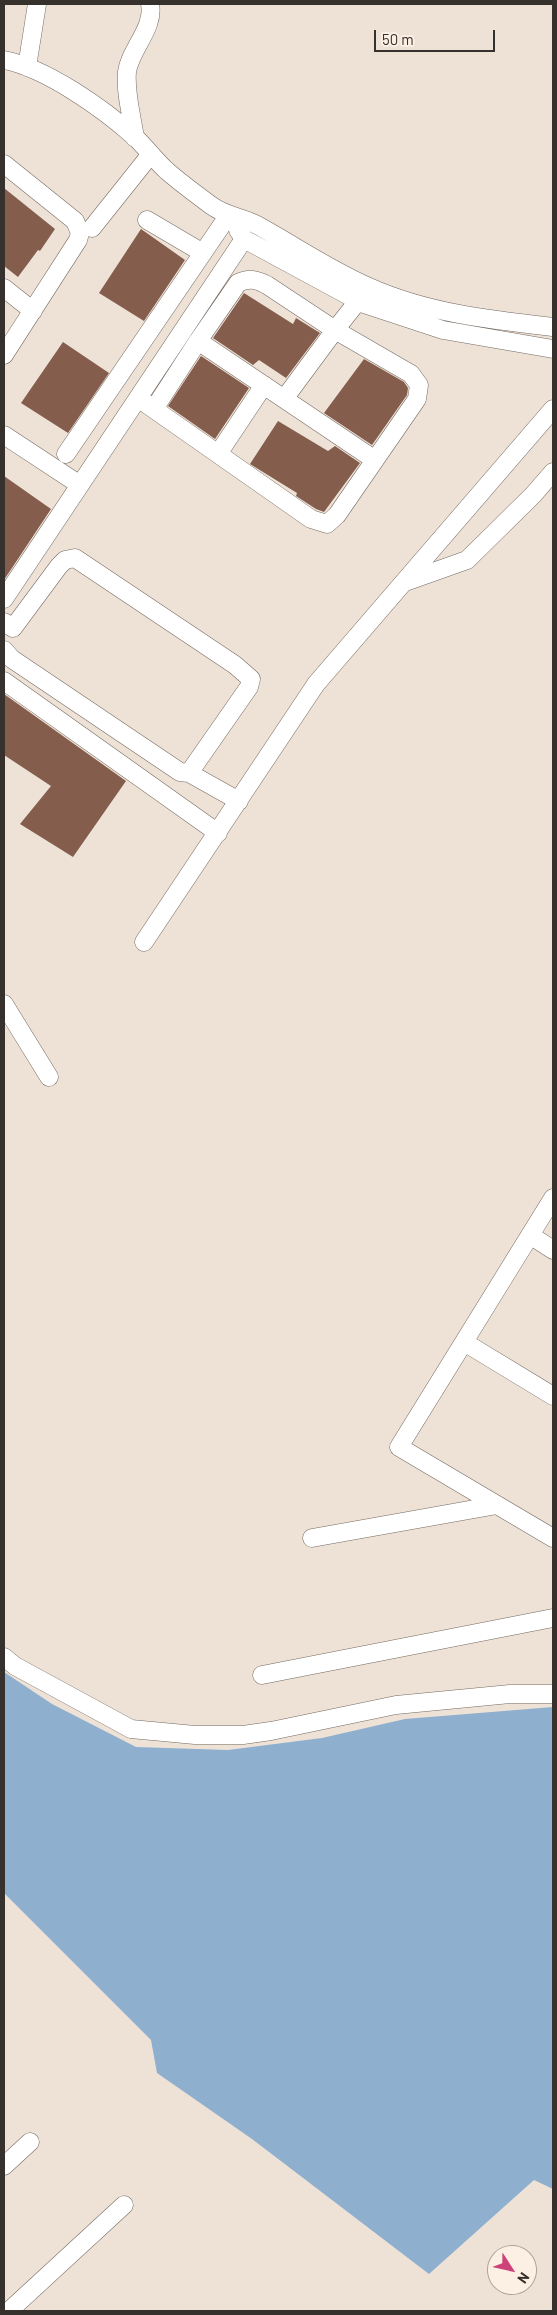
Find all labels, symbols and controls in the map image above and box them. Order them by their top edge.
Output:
scale bar [377,20,498,52]
text: 50 m [382,30,414,48]
north arrow [487,2245,537,2295]
text: N [514,2270,534,2287]

